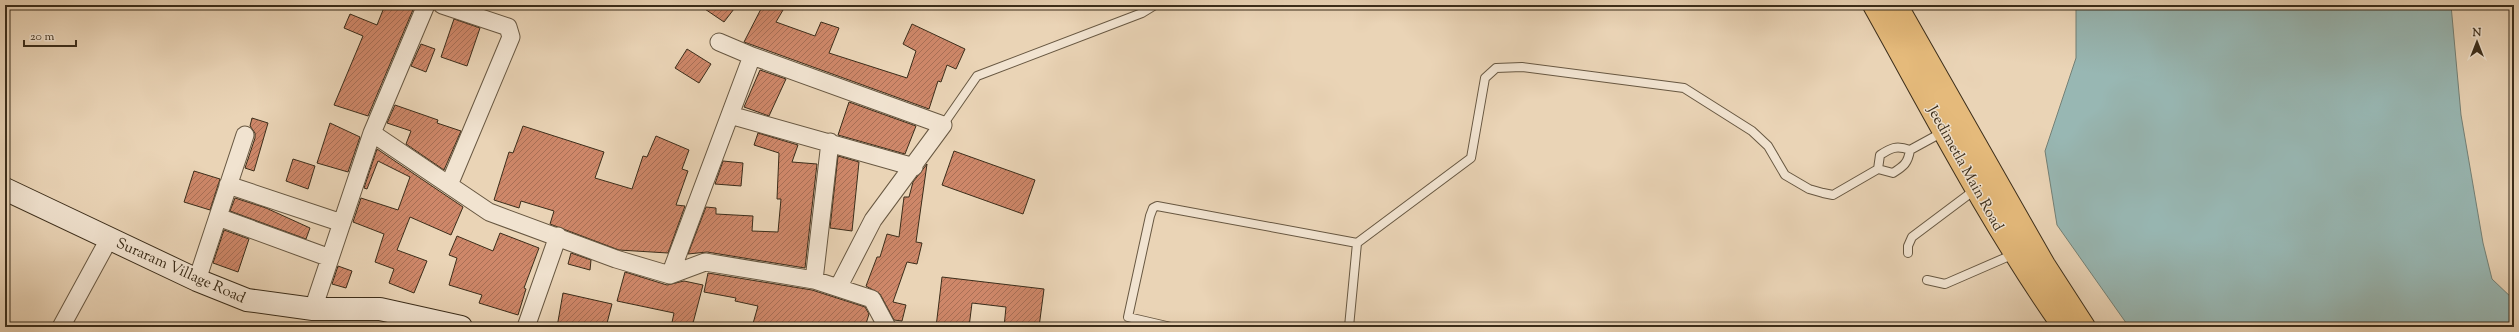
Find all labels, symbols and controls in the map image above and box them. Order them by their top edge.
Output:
scale bar [24,22,76,48]
north arrow [2457,22,2497,62]
text: N [2472,25,2482,41]
text: 20 m [30,28,55,46]
street label: Jeedimetla Main Road [1921,101,2008,236]
street label: Suraram Village Road [112,233,249,310]

